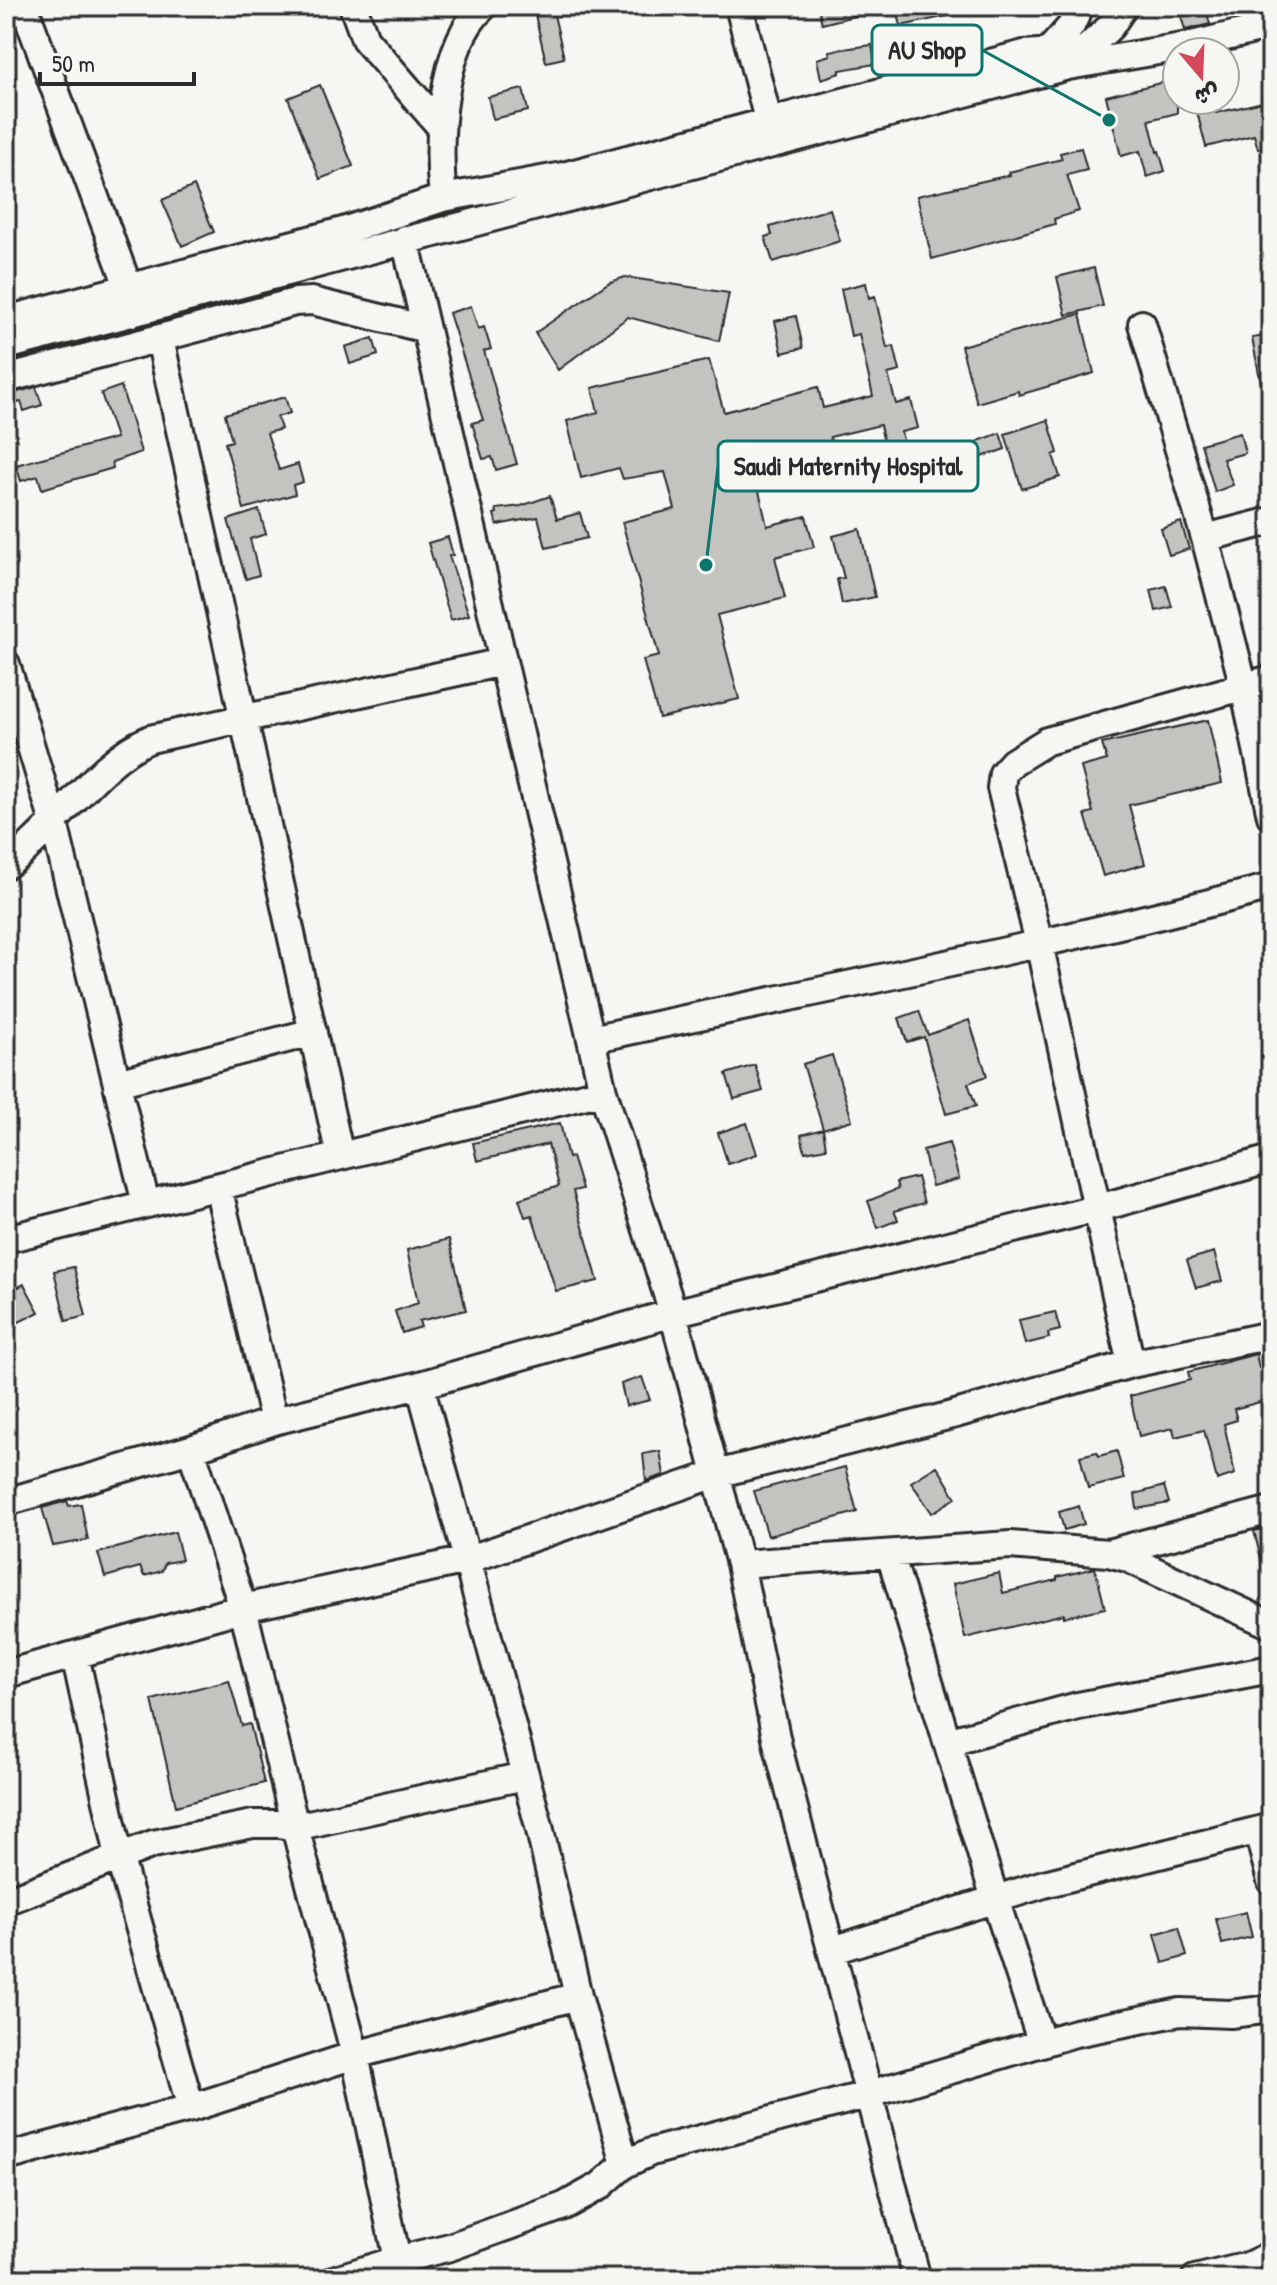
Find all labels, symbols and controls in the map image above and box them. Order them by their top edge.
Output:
callout: AU Shop [872,25,982,75]
text: AU Shop [888,32,967,68]
scale bar [40,36,194,86]
north arrow [1161,36,1241,116]
text: 50 m [52,47,95,79]
text: ش [1191,77,1224,113]
callout: Saudi Maternity Hospital [718,441,978,491]
text: Saudi Maternity Hospital [734,448,963,484]

